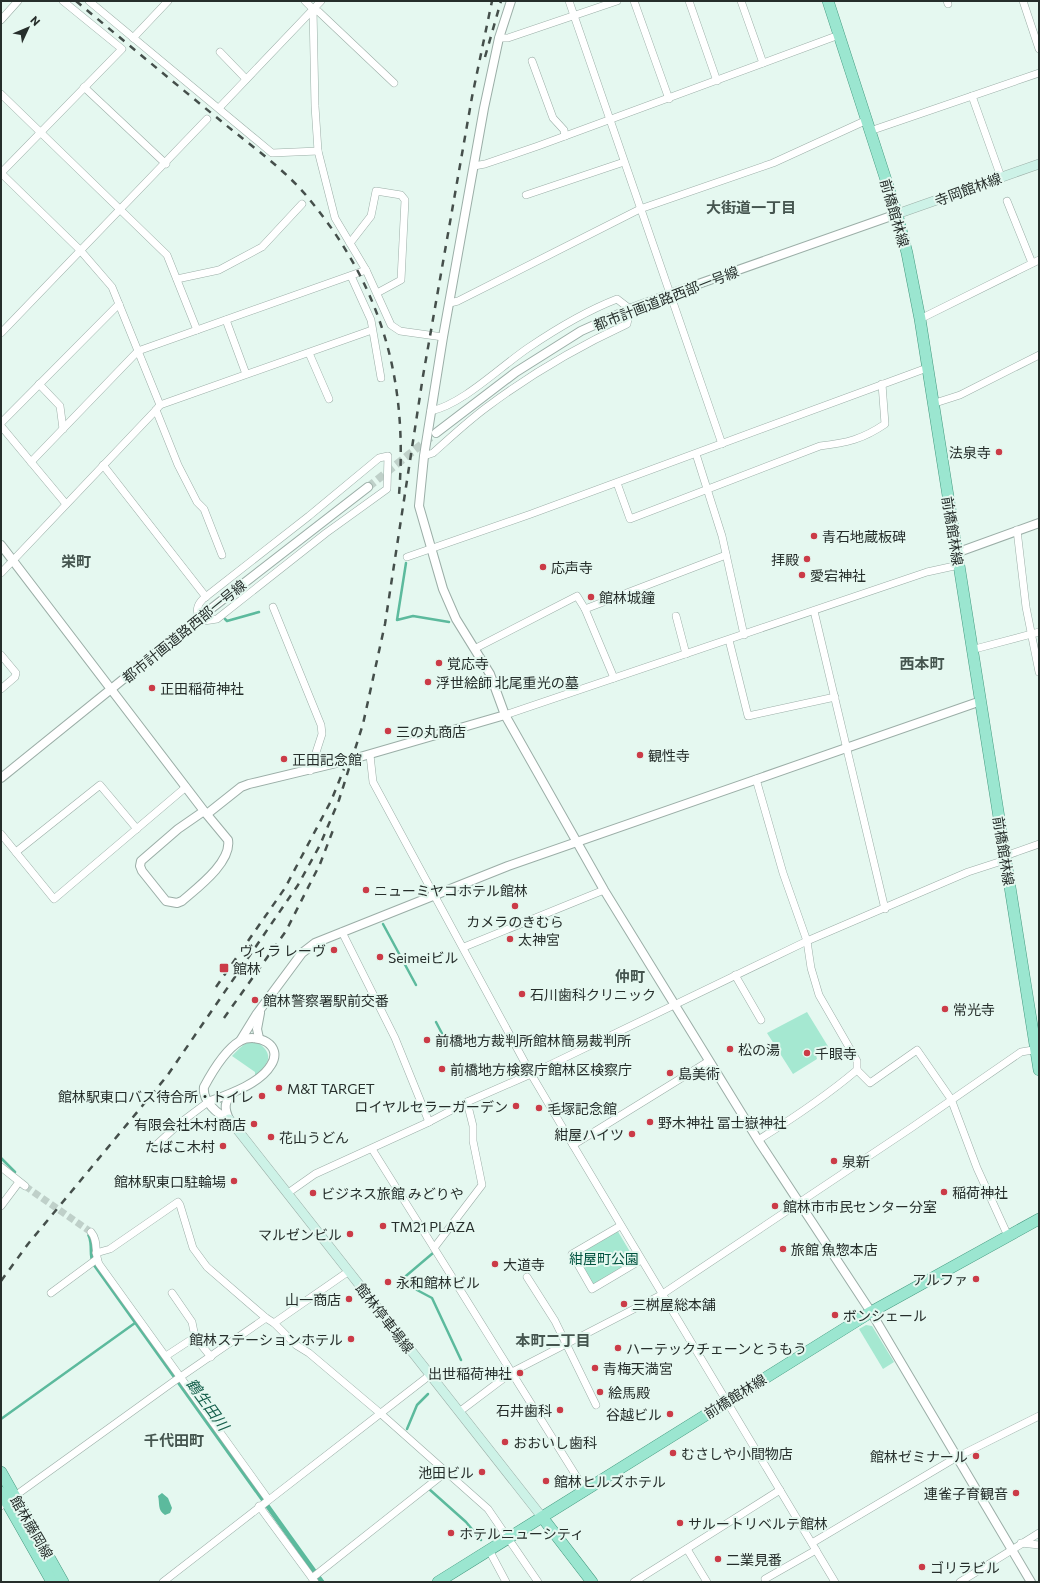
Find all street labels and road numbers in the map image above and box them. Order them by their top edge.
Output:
street label: 寺岡館林線 [932,169,1004,209]
street label: 前橋館林線 [877,177,913,249]
street label: 都市計画道路西部一号線 [591,262,741,334]
street label: 前橋館林線 [939,495,967,567]
street label: 都市計画道路西部一号線 [119,576,249,686]
street label: 前橋館林線 [990,815,1018,887]
street label: 館林停車場線 [352,1280,418,1356]
street label: 前橋館林線 [701,1370,769,1422]
street label: 館林藤岡線 [7,1492,57,1562]

